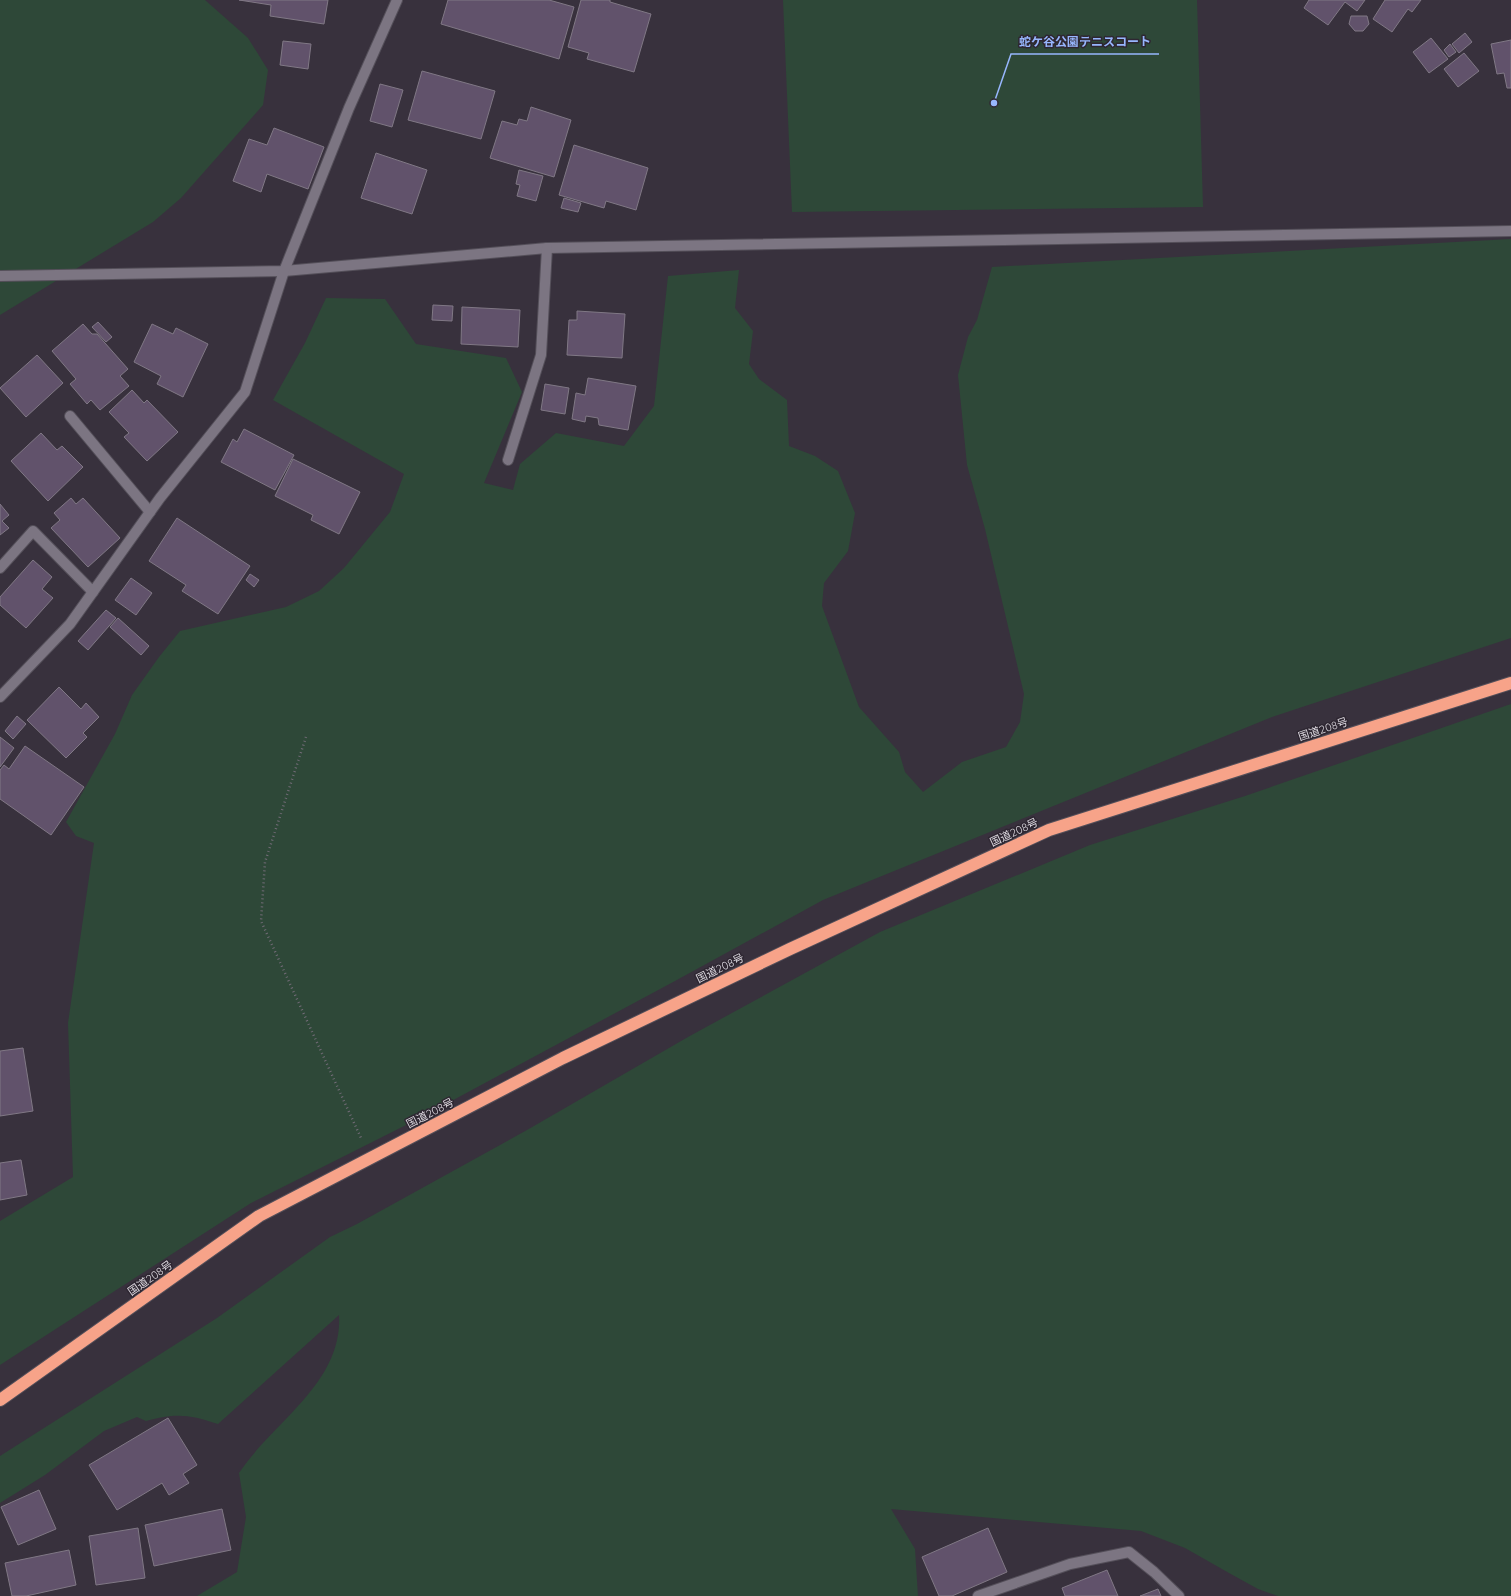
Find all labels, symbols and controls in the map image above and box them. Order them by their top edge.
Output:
callout: 蛇ケ谷公園テニスコート [1011,30,1159,54]
text: 蛇ケ谷公園テニスコート [1019,34,1151,49]
street label: 国道208号 [1296,714,1350,744]
street label: 国道208号 [988,815,1040,849]
street label: 国道208号 [694,950,746,986]
street label: 国道208号 [404,1095,456,1131]
street label: 国道208号 [125,1257,175,1299]

